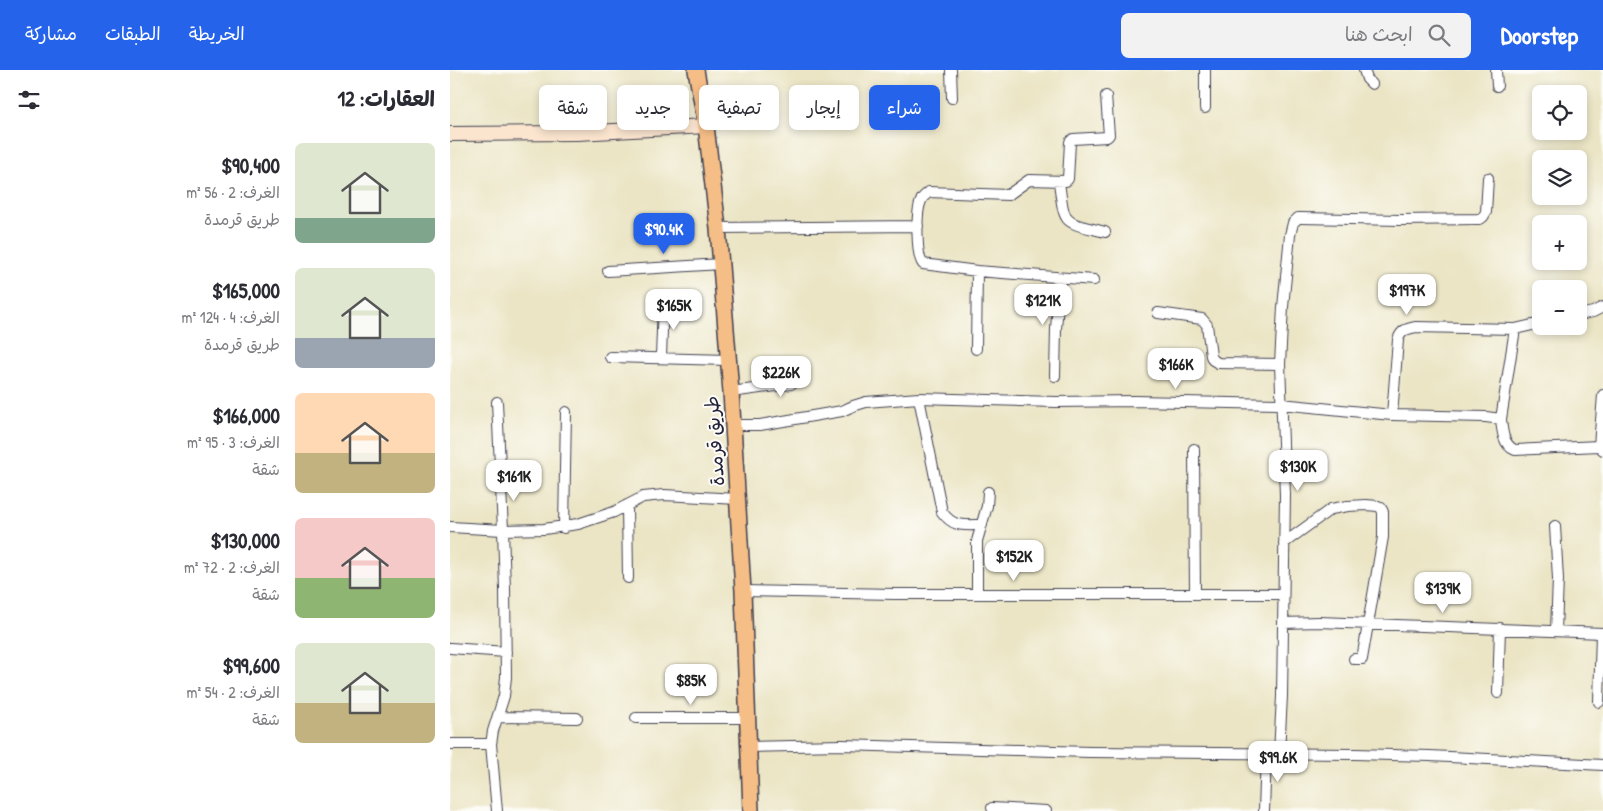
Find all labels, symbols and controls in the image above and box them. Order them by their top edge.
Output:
search box [1121,13,1471,58]
text: Doorstep [1501,19,1578,51]
text: مشاركة [25,21,77,46]
text: الطبقات [105,21,161,46]
text: الخريطة [189,21,245,46]
text: ابحث هنا [1345,21,1413,47]
icon: search [1425,21,1453,49]
text: العقارات: 12 [337,84,435,113]
chip: شقة [539,85,607,130]
chip: جديد [617,85,689,130]
chip: تصفية [699,85,779,130]
chip: إيجار [789,85,859,130]
chip: شراء [869,85,940,130]
map controls [1532,85,1587,335]
button: locate [1532,85,1587,140]
icon: filters [15,86,43,114]
button: layers [1532,150,1587,205]
text: $90,400 [221,151,280,180]
icon: home [335,163,395,223]
text: الغرف: 2 · 56 m² [186,181,280,203]
text: طريق قرمدة [204,208,280,230]
pin: $90.4K [623,212,705,255]
button: + [1532,215,1587,270]
text: $90.4K [645,218,683,240]
pin: $197K [1372,274,1442,316]
text: $165,000 [212,276,280,305]
text: $197K [1389,279,1425,301]
button: − [1532,280,1587,335]
pin: $121K [1008,284,1078,326]
icon: home [335,288,395,348]
pin: $165K [639,288,709,331]
text: $121K [1025,289,1061,311]
text: $165K [656,294,692,316]
text: الغرف: 4 · 124 m² [182,306,280,328]
text: طريق قرمدة [204,333,280,355]
pin: $166K [1141,348,1211,390]
text: $166K [1158,353,1194,375]
pin: $226K [746,356,816,398]
text: $226K [762,361,800,383]
street label: طريق قرمدة [698,395,730,487]
text: $166,000 [213,401,280,430]
icon: home [335,413,395,473]
text: الغرف: 3 · 95 m² [187,431,280,453]
pin: $130K [1263,450,1333,492]
text: $130K [1280,455,1316,477]
text: شقة [252,458,280,480]
pin: $161K [479,460,549,502]
text: $161K [497,465,531,487]
text: $130,000 [210,526,280,555]
icon: home [335,538,395,598]
pin: $152K [979,540,1049,582]
text: $152K [996,545,1032,567]
text: الغرف: 2 · 72 m² [184,556,280,578]
pin: $139K [1408,572,1478,614]
text: $139K [1425,577,1461,599]
text: شقة [252,583,280,605]
text: $99,600 [223,651,280,680]
icon: home [335,663,395,723]
pin: $85K [661,664,721,706]
text: $85K [676,669,706,691]
text: الغرف: 2 · 54 m² [187,681,280,703]
text: شقة [252,708,280,730]
pin: $99.6K [1237,740,1319,783]
text: $99.6K [1259,746,1297,768]

